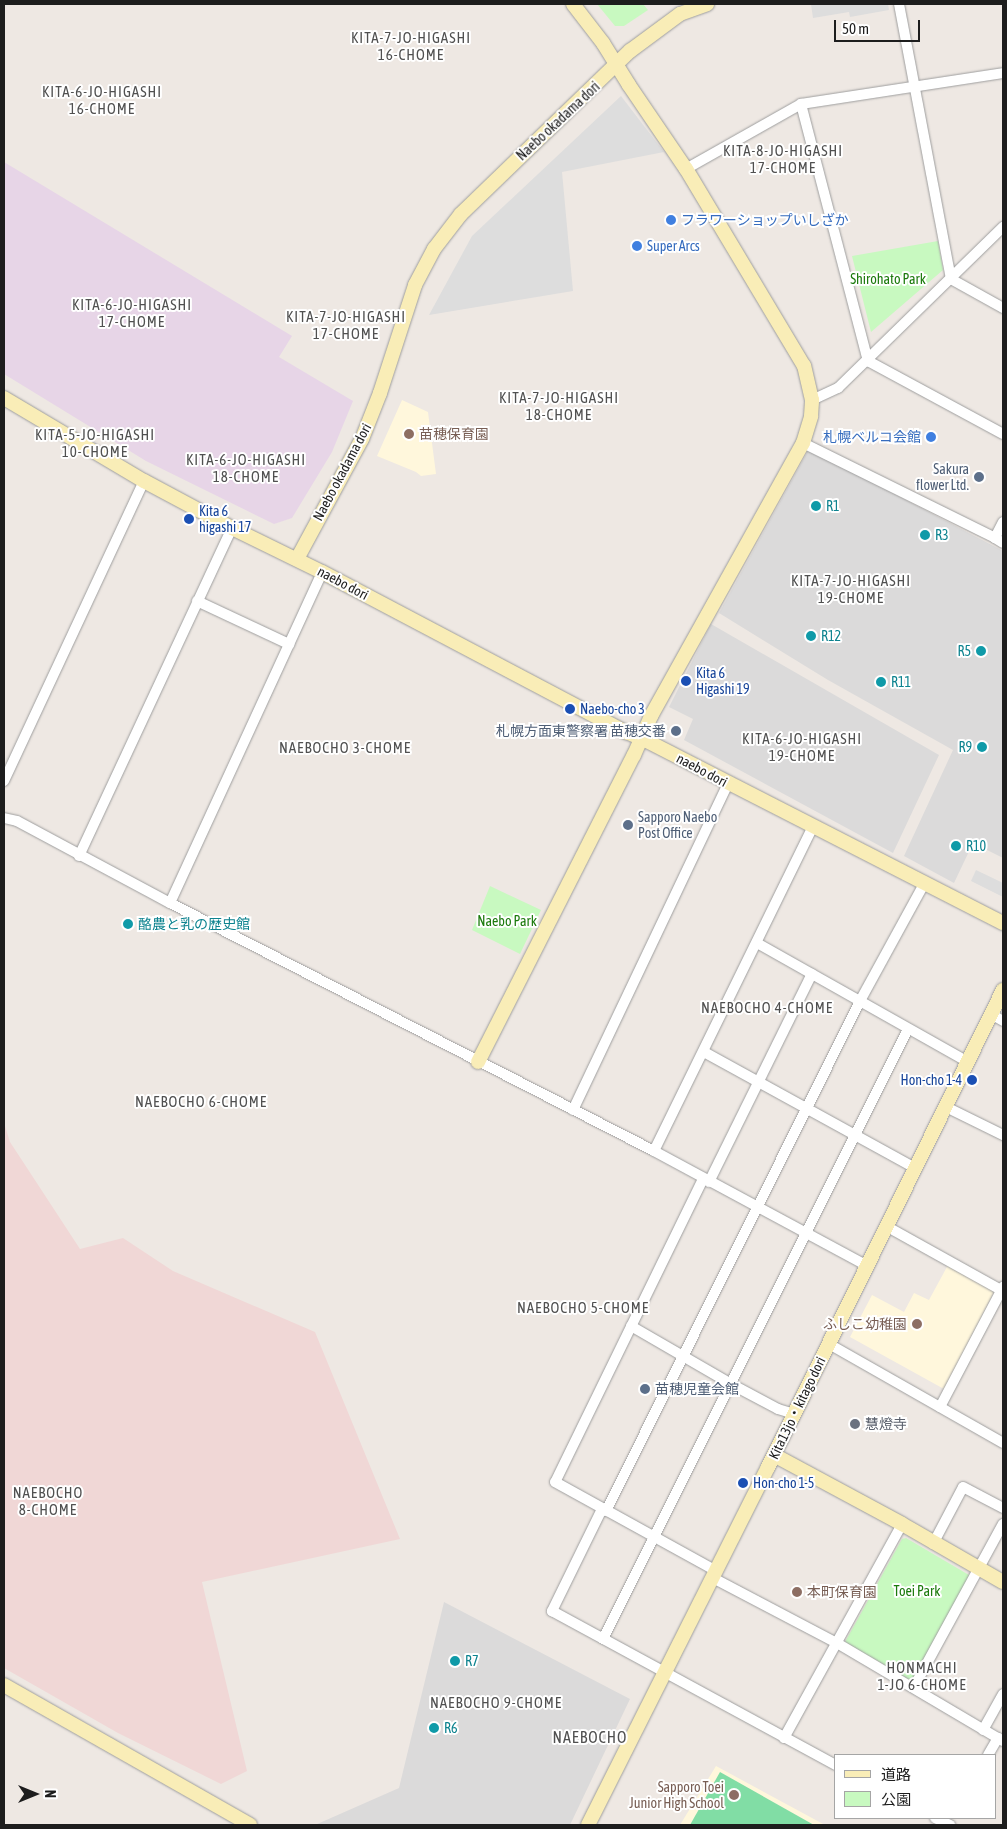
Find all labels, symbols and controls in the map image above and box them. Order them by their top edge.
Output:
scale bar [837,10,923,42]
text: 50 m [842,20,869,37]
district label: KITA-7-JO-HIGASHI 16-CHOME [349,28,473,63]
street label: Naebo okadama dori [513,78,603,164]
district label: KITA-6-JO-HIGASHI 16-CHOME [40,82,164,117]
district label: KITA-8-JO-HIGASHI 17-CHOME [721,141,845,176]
place label: フラワーショップいしざか [681,212,849,228]
marker: フラワーショップいしざか [665,214,677,226]
place label: Super Arcs [647,238,700,254]
marker: Super Arcs [631,240,643,252]
park label: Shirohato Park [850,271,926,287]
district label: KITA-6-JO-HIGASHI 17-CHOME [70,295,194,330]
district label: KITA-7-JO-HIGASHI 17-CHOME [284,307,408,342]
district label: KITA-7-JO-HIGASHI 18-CHOME [497,388,621,423]
street label: Naebo okadama dori [309,420,375,524]
district label: KITA-5-JO-HIGASHI 10-CHOME [33,425,157,460]
place label: 苗穂保育園 [419,426,489,442]
marker: 苗穂保育園 [403,428,415,440]
place label: 札幌ベルコ会館 [823,429,921,445]
marker: 札幌ベルコ会館 [925,431,937,443]
district label: KITA-6-JO-HIGASHI 18-CHOME [184,450,308,485]
place label: Sakura flower Ltd. [916,461,969,494]
marker: Sakura flower Ltd. [973,471,985,483]
place label: R1 [826,498,840,514]
marker: R1 [810,500,822,512]
place label: Kita 6 higashi 17 [199,503,251,536]
marker: Kita 6 higashi 17 [183,513,195,525]
place label: R3 [935,527,949,543]
marker: R3 [919,529,931,541]
street label: naebo dori [315,563,371,603]
district label: KITA-7-JO-HIGASHI 19-CHOME [789,571,913,606]
place label: R12 [821,628,841,644]
marker: R12 [805,630,817,642]
place label: R5 [957,643,971,659]
marker: R5 [975,645,987,657]
place label: Kita 6 Higashi 19 [696,665,750,698]
place label: R11 [891,674,911,690]
marker: Kita 6 Higashi 19 [680,675,692,687]
marker: R11 [875,676,887,688]
place label: Naebo-cho 3 [580,701,645,717]
marker: Naebo-cho 3 [564,703,576,715]
place label: 札幌方面東警察署 苗穂交番 [496,723,666,739]
marker: 札幌方面東警察署 苗穂交番 [670,725,682,737]
district label: KITA-6-JO-HIGASHI 19-CHOME [740,729,864,764]
district label: NAEBOCHO 3-CHOME [277,739,413,757]
place label: R9 [958,739,972,755]
marker: R9 [976,741,988,753]
street label: naebo dori [674,750,730,790]
place label: Sapporo Naebo Post Office [638,809,717,842]
marker: Sapporo Naebo Post Office [622,819,634,831]
place label: R10 [966,838,986,854]
marker: R10 [950,840,962,852]
park label: Naebo Park [477,913,537,929]
place label: 酪農と乳の歴史館 [138,916,250,932]
marker: 酪農と乳の歴史館 [122,918,134,930]
district label: NAEBOCHO 4-CHOME [699,999,835,1017]
place label: Hon-cho 1-4 [901,1072,962,1088]
marker: Hon-cho 1-4 [966,1074,978,1086]
district label: NAEBOCHO 6-CHOME [133,1093,269,1111]
district label: NAEBOCHO 5-CHOME [515,1299,651,1317]
place label: ふしこ幼稚園 [823,1316,907,1332]
marker: ふしこ幼稚園 [911,1318,923,1330]
street label: Kita13jo・kitago dori [765,1354,829,1462]
place label: 苗穂児童会館 [655,1381,739,1397]
marker: 苗穂児童会館 [639,1383,651,1395]
place label: 慧燈寺 [865,1416,907,1432]
marker: 慧燈寺 [849,1418,861,1430]
place label: Hon-cho 1-5 [753,1475,814,1491]
marker: Hon-cho 1-5 [737,1477,749,1489]
district label: NAEBOCHO 8-CHOME [12,1483,84,1518]
park label: Toei Park [894,1583,940,1599]
place label: 本町保育園 [807,1584,877,1600]
marker: 本町保育園 [791,1586,803,1598]
place label: R7 [465,1653,479,1669]
marker: R7 [449,1655,461,1667]
district label: HONMACHI 1-JO 6-CHOME [876,1658,968,1693]
district label: NAEBOCHO 9-CHOME [428,1694,564,1712]
place label: R6 [444,1720,458,1736]
marker: R6 [428,1722,440,1734]
district label: NAEBOCHO [552,1727,628,1747]
legend [834,1754,997,1819]
text: 道路 [881,1766,911,1783]
north arrow [10,1769,60,1819]
place label: Sapporo Toei Junior High School [629,1779,724,1811]
marker: Sapporo Toei Junior High School [728,1789,740,1801]
text: N [42,1790,58,1798]
text: 公園 [881,1791,911,1808]

